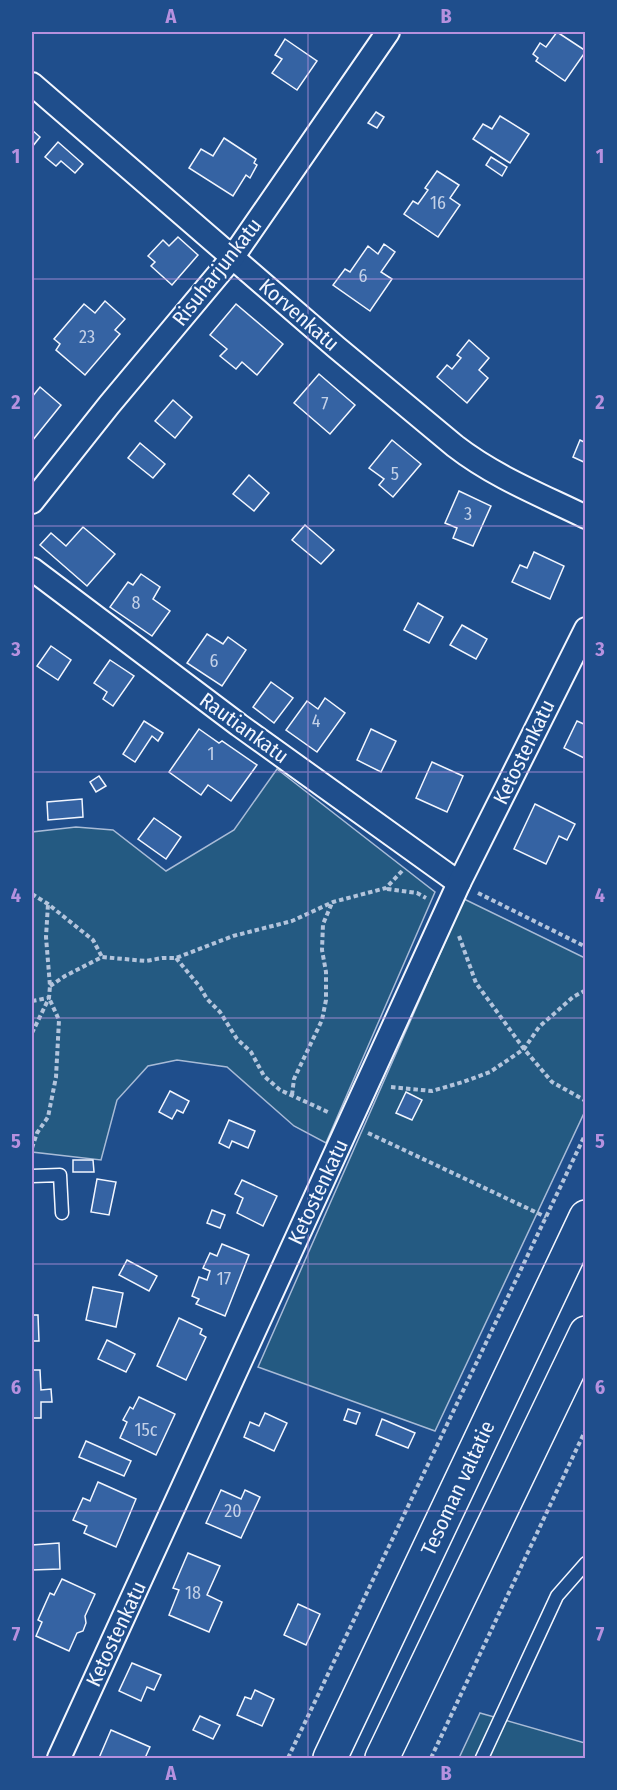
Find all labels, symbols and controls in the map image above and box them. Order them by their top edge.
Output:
text: A [165,4,178,28]
text: B [440,4,452,28]
text: 1 [12,144,20,168]
text: 1 [596,144,604,168]
house number: 16 [430,192,446,214]
street label: Risuharjunkatu [167,213,267,331]
house number: 6 [359,265,368,287]
street label: Korvenkatu [254,273,344,357]
house number: 23 [79,326,95,348]
text: 2 [10,390,21,414]
text: 2 [594,390,605,414]
house number: 7 [321,393,329,415]
house number: 5 [391,463,399,485]
house number: 3 [464,503,472,525]
house number: 8 [132,592,141,614]
text: 3 [10,637,21,661]
text: 3 [594,637,605,661]
house number: 6 [210,650,219,672]
street label: Rautiankatu [194,687,294,769]
street label: Ketostenkatu [487,695,561,809]
house number: 4 [312,710,321,732]
house number: 1 [207,743,215,765]
text: 4 [11,883,21,907]
text: 4 [595,883,605,907]
text: 5 [11,1129,21,1153]
text: 5 [595,1129,605,1153]
street label: Ketostenkatu [282,1135,354,1249]
house number: 17 [217,1268,231,1290]
text: 6 [11,1375,21,1399]
text: 6 [595,1375,605,1399]
street label: Tesoman valtatie [415,1417,501,1559]
house number: 15c [135,1419,158,1441]
house number: 20 [224,1500,242,1522]
street label: Ketostenkatu [80,1577,152,1691]
house number: 18 [185,1582,201,1604]
text: 7 [12,1622,21,1646]
text: 7 [596,1622,605,1646]
text: A [165,1761,178,1785]
text: B [440,1761,452,1785]

